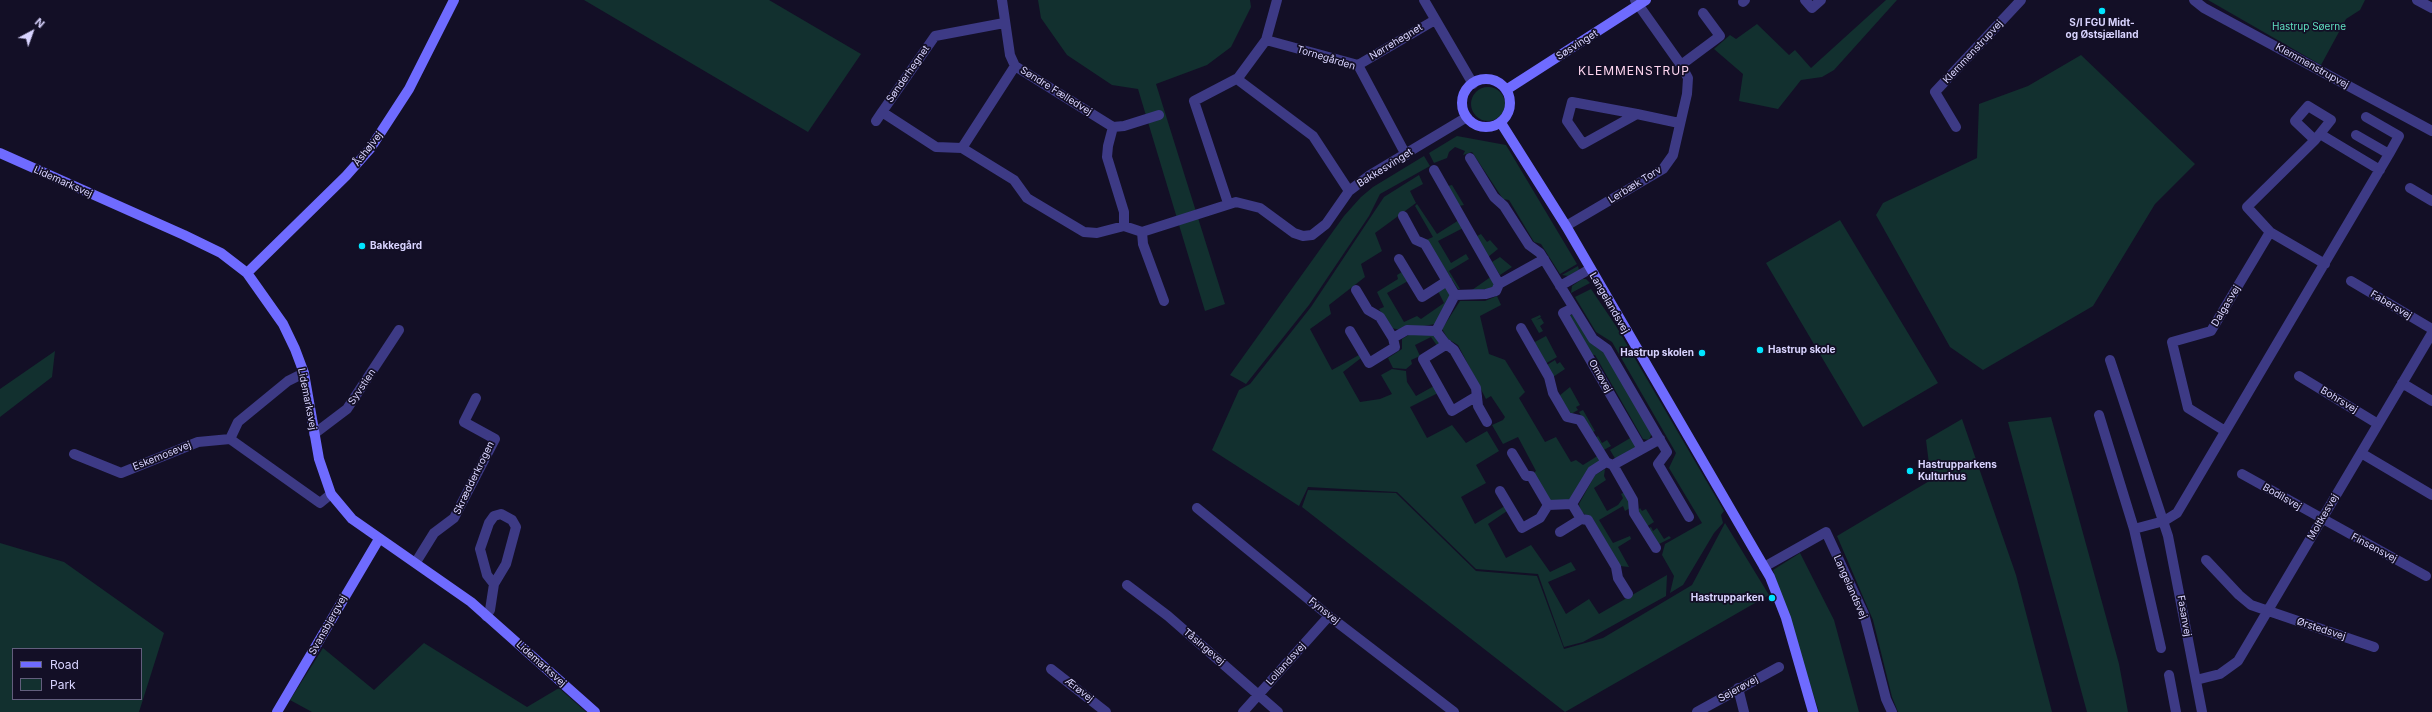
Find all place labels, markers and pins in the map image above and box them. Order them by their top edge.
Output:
marker: S/I FGU Midt- og Østsjælland [2097,6,2107,16]
place label: S/I FGU Midt- og Østsjælland [2066,17,2138,40]
place label: Bakkegård [370,240,422,252]
marker: Bakkegård [357,241,367,251]
place label: Hastrup skole [1768,344,1835,356]
marker: Hastrup skole [1755,345,1765,355]
place label: Hastrup skolen [1620,347,1694,359]
marker: Hastrup skolen [1697,348,1707,358]
place label: Hastrupparkens Kulturhus [1918,459,1997,482]
marker: Hastrupparkens Kulturhus [1905,466,1915,476]
place label: Hastrupparken [1691,592,1764,604]
marker: Hastrupparken [1767,593,1777,603]

